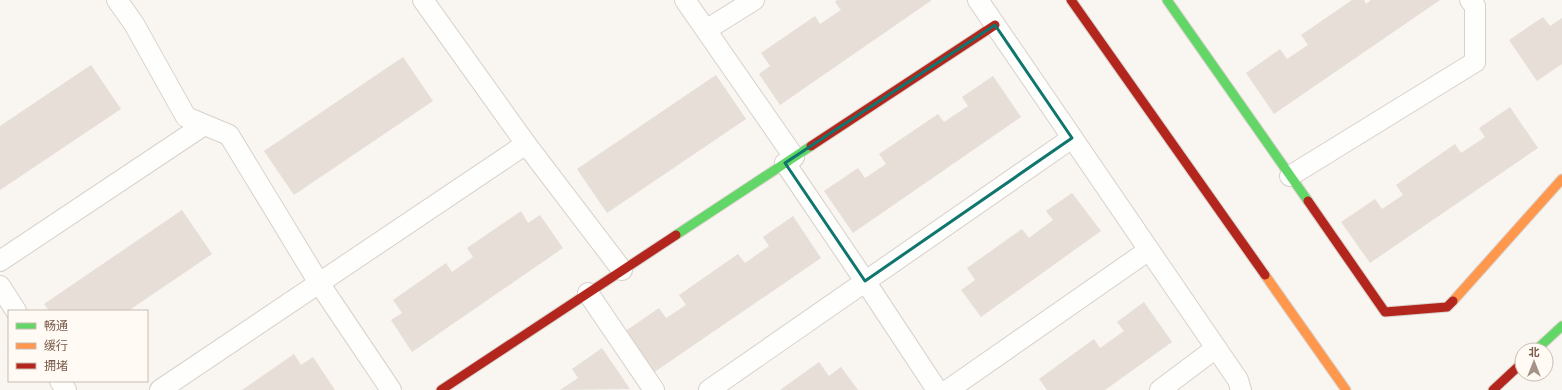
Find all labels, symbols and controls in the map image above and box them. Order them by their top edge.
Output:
legend [8,310,148,382]
text: 畅通 [44,317,68,334]
text: 缓行 [44,337,68,354]
north arrow [1514,342,1554,382]
text: 北 [1529,344,1540,359]
text: 拥堵 [44,357,68,374]

